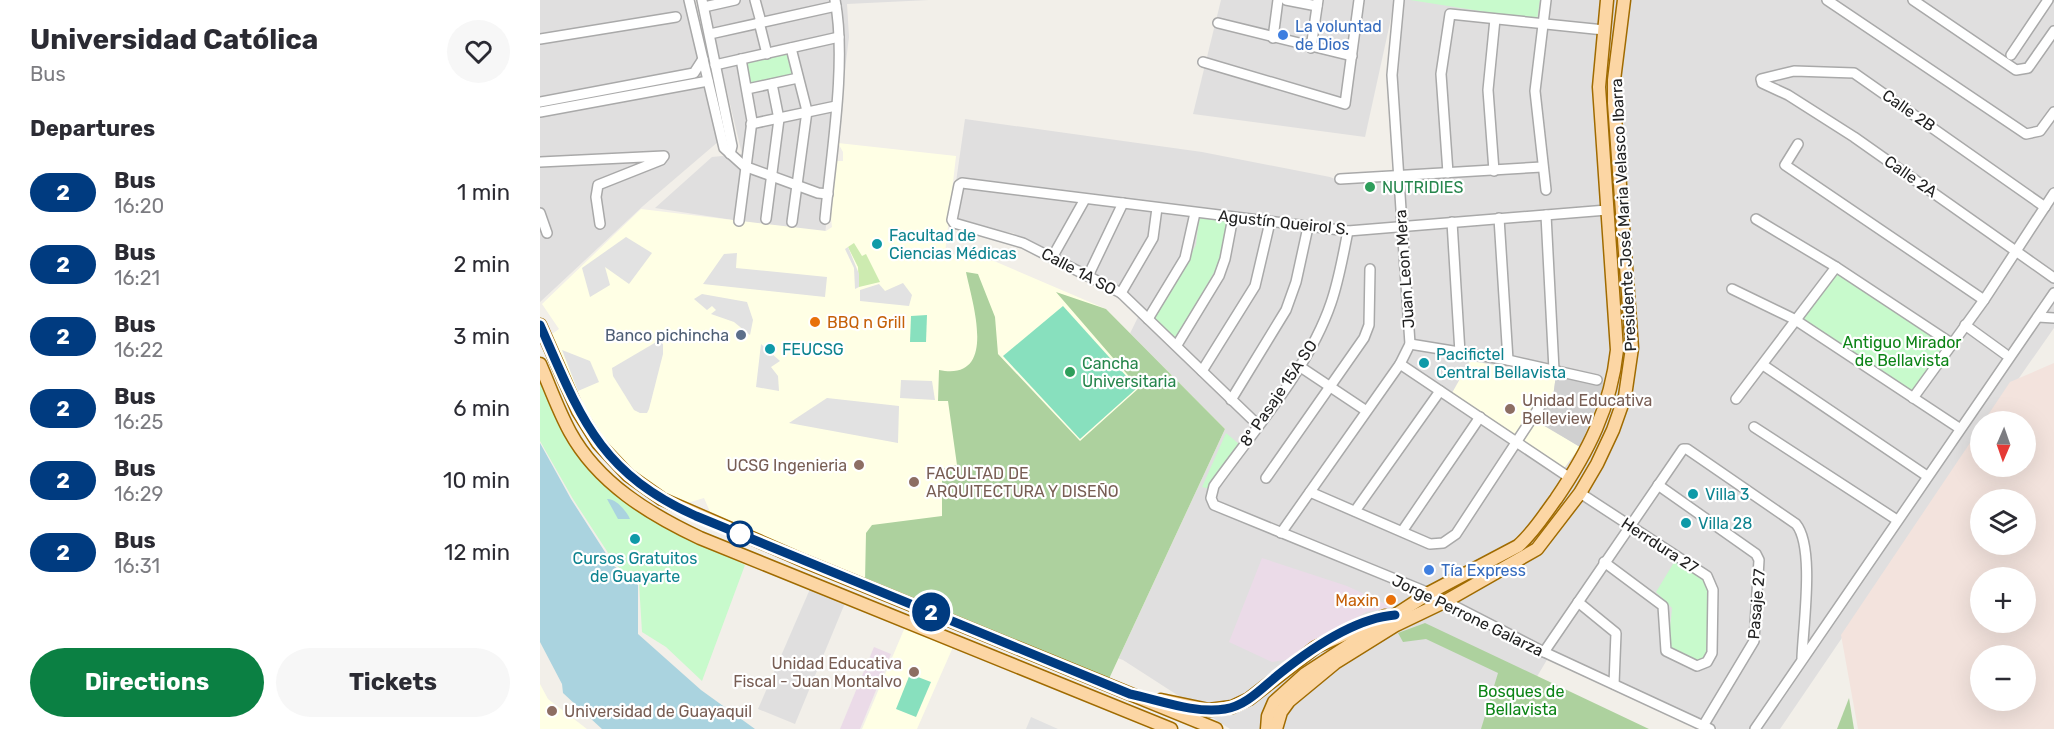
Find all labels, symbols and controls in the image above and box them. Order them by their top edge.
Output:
place label: La voluntad de Dios [1295,17,1382,54]
button: heart [447,20,510,83]
text: Universidad Católica [30,23,318,56]
marker: La voluntad de Dios [1276,28,1290,42]
text: Bus [30,62,66,86]
street label: Presidente José Maria Velasco Ibarra [1607,78,1640,352]
street label: Calle 2B [1879,85,1939,135]
text: Departures [30,115,155,142]
street label: Calle 2A [1881,151,1941,202]
text: Bus [114,167,156,194]
place label: NUTRIDIES [1382,178,1464,197]
text: 1 min [457,179,510,206]
text: 2 [56,180,70,205]
marker: NUTRIDIES [1363,180,1377,194]
text: 16:20 [114,194,164,218]
street label: Agustín Queirol S. [1217,206,1351,239]
street label: Juan Leon Mera [1391,209,1418,329]
place label: Facultad de Ciencias Médicas [889,226,1017,263]
marker: Facultad de Ciencias Médicas [870,237,884,251]
text: Bus [114,239,156,266]
street label: Calle 1A SO [1038,244,1119,299]
text: 2 min [453,251,510,278]
text: 2 [56,252,70,277]
text: 16:21 [114,266,160,290]
text: Bus [114,311,156,338]
place label: BBQ n Grill [827,313,905,332]
marker: BBQ n Grill [808,315,822,329]
text: 3 min [453,323,510,350]
text: 2 [56,324,70,349]
place label: Banco pichincha [605,326,729,345]
marker: Banco pichincha [734,328,748,342]
park label: Antiguo Mirador de Bellavista [1843,333,1961,370]
street label: 8º Pasaje 15A SO [1236,336,1321,450]
text: 16:22 [114,338,163,362]
place label: FEUCSG [782,340,844,359]
marker: FEUCSG [763,342,777,356]
place label: Pacifictel Central Bellavista [1436,345,1566,382]
place label: Cancha Universitaria [1082,354,1176,391]
marker: Pacifictel Central Bellavista [1417,356,1431,370]
marker: Cancha Universitaria [1063,365,1077,379]
text: Bus [114,383,156,410]
place label: Unidad Educativa Belleview [1522,391,1652,428]
text: 6 min [453,395,510,422]
text: 2 [56,396,70,421]
marker: Unidad Educativa Belleview [1503,402,1517,416]
text: 16:25 [114,410,163,434]
north arrow [1970,411,2036,477]
map controls [1970,411,2036,711]
text: Bus [114,455,156,482]
place label: UCSG Ingenieria [726,456,847,475]
marker: UCSG Ingenieria [852,458,866,472]
place label: FACULTAD DE ARQUITECTURA Y DISEÑO [926,464,1119,501]
text: 10 min [443,467,510,494]
text: 2 [56,468,70,493]
marker: FACULTAD DE ARQUITECTURA Y DISEÑO [907,475,921,489]
text: 16:29 [114,482,163,506]
place label: Villa 3 [1705,485,1749,504]
marker: Villa 3 [1686,487,1700,501]
button: layers [1970,489,2036,555]
street label: Herrdura 27 [1618,514,1702,577]
place label: Villa 28 [1698,514,1752,533]
marker: Villa 28 [1679,516,1693,530]
unlabelled marker [727,521,753,547]
text: Bus [114,527,156,554]
marker: Cursos Gratuitos de Guayarte [628,532,642,546]
text: 12 min [444,539,510,566]
text: 2 [56,540,70,565]
place label: Cursos Gratuitos de Guayarte [573,549,697,586]
text: 16:31 [114,554,160,578]
place label: Tía Express [1441,561,1526,580]
marker: Tía Express [1422,563,1436,577]
button: + [1970,567,2036,633]
street label: Pasaje 27 [1744,568,1769,640]
street label: Jorge Perrone Galarza [1389,571,1547,660]
place label: Maxin [1335,591,1379,610]
line badge: 2 [912,592,950,632]
marker: Maxin [1384,593,1398,607]
text: 2 [924,600,938,625]
button: − [1970,645,2036,711]
button: Directions [30,648,264,717]
button: Tickets [276,648,510,717]
place label: Unidad Educativa Fiscal - Juan Montalvo [733,654,902,691]
marker: Unidad Educativa Fiscal - Juan Montalvo [907,665,921,679]
park label: Bosques de Bellavista [1478,682,1564,719]
place label: Universidad de Guayaquil [564,702,752,721]
marker: Universidad de Guayaquil [545,704,559,718]

